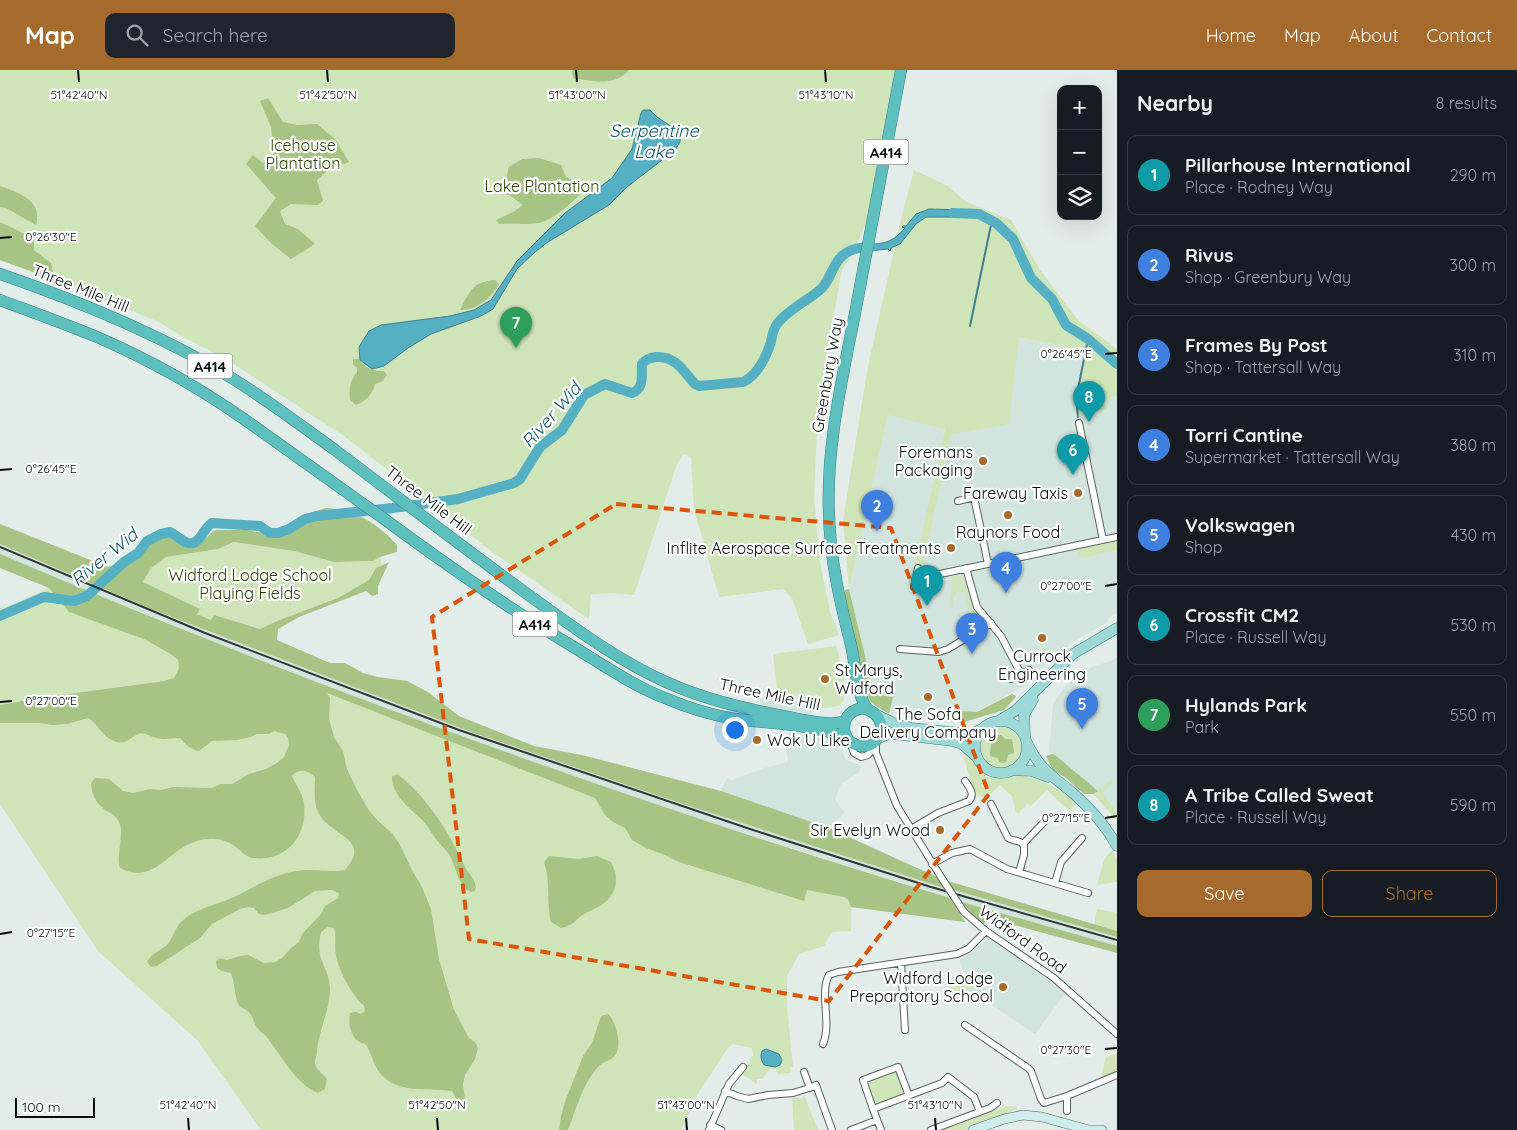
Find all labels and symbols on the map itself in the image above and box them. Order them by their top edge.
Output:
text: 51°42'40"N [50,87,108,102]
text: 51°42'50"N [299,87,357,102]
text: 51°43'00"N [548,87,606,102]
text: 51°43'10"N [799,87,853,102]
water label: Serpentine Lake [609,119,699,163]
park label: Icehouse Plantation [265,135,341,173]
road number: A414 [864,140,908,164]
park label: Lake Plantation [485,176,599,196]
text: 0°26'30"E [25,229,77,244]
street label: Three Mile Hill [30,259,132,317]
pin: 7 [500,307,532,348]
street label: Greenbury Way [807,316,847,434]
text: 0°26'45"E [1041,346,1092,361]
road number: A414 [188,354,232,378]
water label: River Wid [516,376,587,453]
pin: 8 [1073,381,1105,422]
pin: 6 [1057,434,1089,475]
place label: Foremans Packaging [895,442,973,480]
marker: Foremans Packaging [977,455,989,467]
text: 0°26'45"E [26,461,77,476]
street label: Three Mile Hill [382,461,476,539]
place label: Fareway Taxis [963,483,1068,503]
marker: Fareway Taxis [1072,487,1084,499]
pin: 2 [861,490,893,531]
marker: Raynors Food [1002,509,1014,521]
water label: River Wid [66,522,144,591]
place label: Raynors Food [956,522,1060,542]
place label: Inflite Aerospace Surface Treatments [666,538,941,558]
marker: Inflite Aerospace Surface Treatments [945,542,957,554]
pin: 4 [990,552,1022,593]
park label: Widford Lodge School Playing Fields [168,565,332,603]
pin: 1 [911,565,943,606]
text: 0°27'00"E [1040,578,1092,593]
road number: A414 [512,612,558,636]
pin: 3 [956,613,988,654]
marker: Currock Engineering [1036,632,1048,644]
place label: Currock Engineering [998,646,1086,684]
place label: St Marys, Widford [835,660,902,698]
marker: St Marys, Widford [819,673,831,685]
street label: Three Mile Hill [718,674,822,714]
pin: 5 [1066,688,1098,729]
marker: The Sofa Delivery Company [922,691,934,703]
text: 0°27'00"E [25,693,77,708]
place label: The Sofa Delivery Company [859,704,997,742]
your location [722,717,748,743]
place label: Wok U Like [767,730,850,750]
marker: Wok U Like [751,734,763,746]
text: 0°27'15"E [1042,810,1090,825]
place label: Sir Evelyn Wood [810,820,930,840]
marker: Sir Evelyn Wood [934,824,946,836]
street label: Widford Road [975,901,1071,977]
text: 0°27'15"E [27,925,75,940]
place label: Widford Lodge Preparatory School [850,968,993,1006]
marker: Widford Lodge Preparatory School [997,981,1009,993]
text: 0°27'30"E [1041,1042,1092,1057]
scale bar [15,1095,95,1118]
text: 51°42'40"N [159,1097,217,1112]
text: 51°42'50"N [408,1097,466,1112]
text: 51°43'00"N [657,1097,715,1112]
text: 51°43'10"N [908,1097,962,1112]

